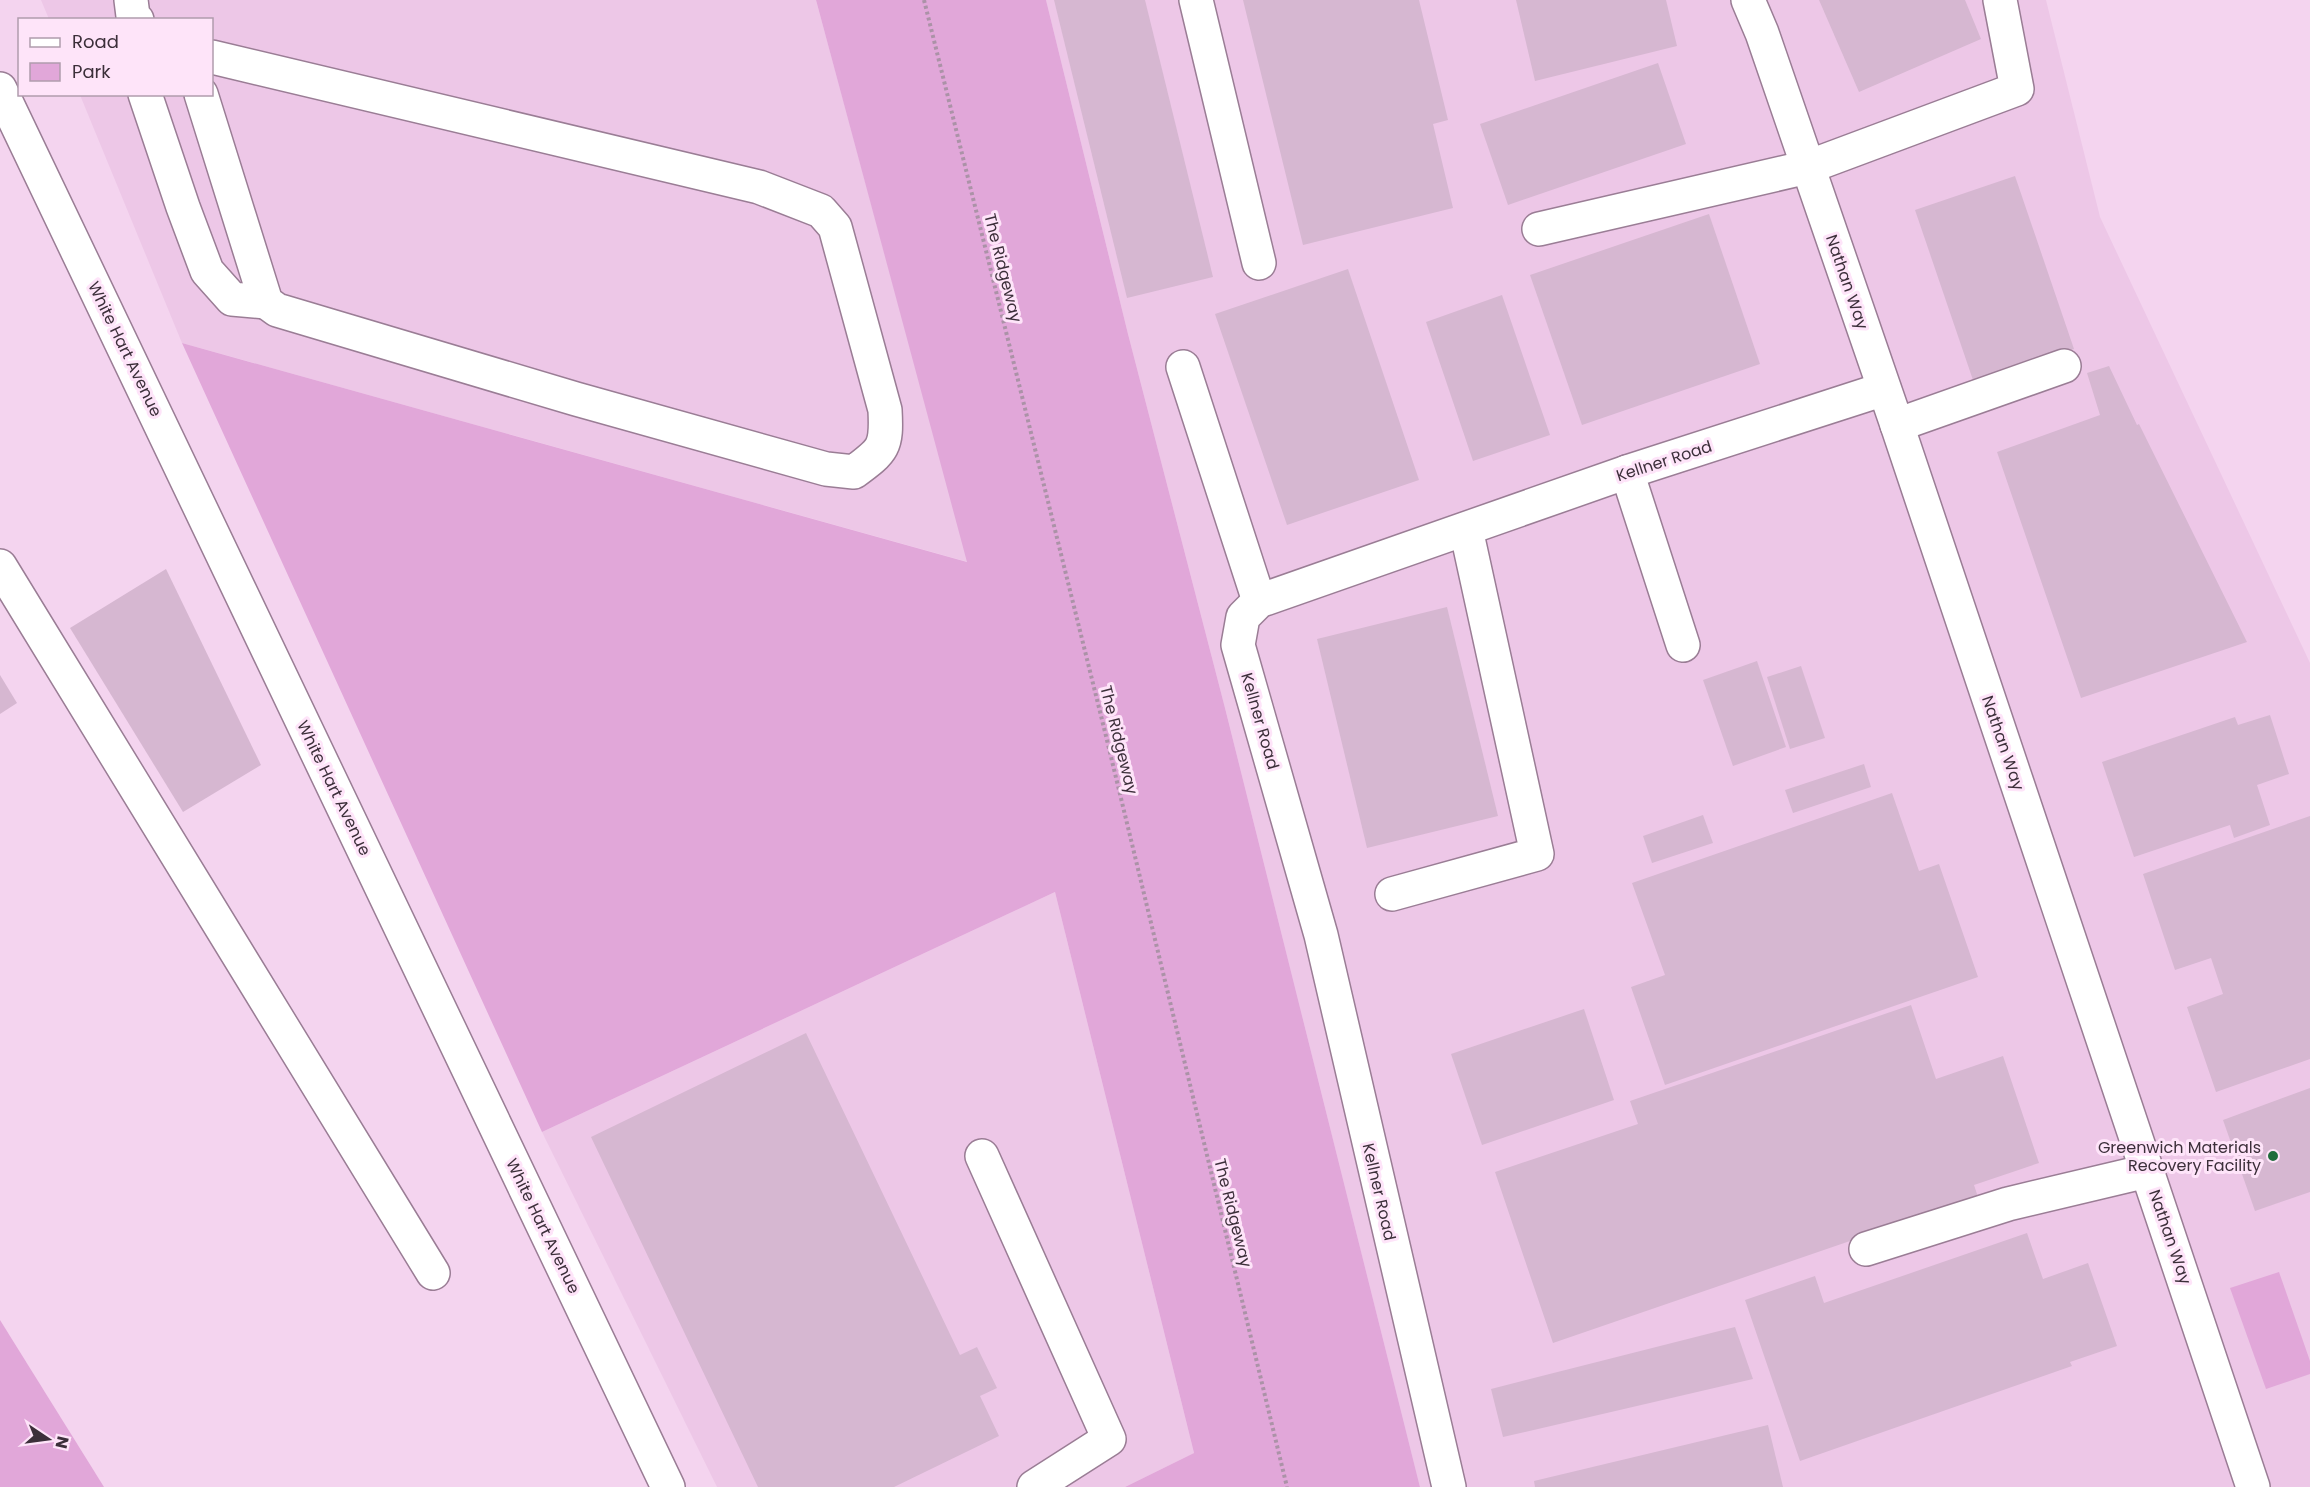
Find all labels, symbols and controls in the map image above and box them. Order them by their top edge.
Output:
legend [18,18,213,96]
text: Road [72,29,119,54]
text: Park [72,59,111,84]
street label: The Ridgeway [978,211,1028,325]
street label: Nathan Way [1820,231,1874,333]
street label: White Hart Avenue [82,278,168,421]
street label: Kellner Road [1613,435,1715,487]
street label: Kellner Road [1235,670,1285,772]
street label: The Ridgeway [1094,683,1144,797]
street label: Nathan Way [1976,692,2030,794]
street label: White Hart Avenue [291,717,377,860]
place label: Greenwich Materials Recovery Facility [2098,1136,2261,1177]
street label: Kellner Road [1357,1141,1401,1243]
marker: Greenwich Materials Recovery Facility [2266,1149,2280,1163]
street label: White Hart Avenue [500,1155,586,1298]
street label: The Ridgeway [1208,1156,1258,1270]
street label: Nathan Way [2143,1186,2197,1288]
north arrow [18,1409,78,1469]
text: N [50,1434,75,1451]

